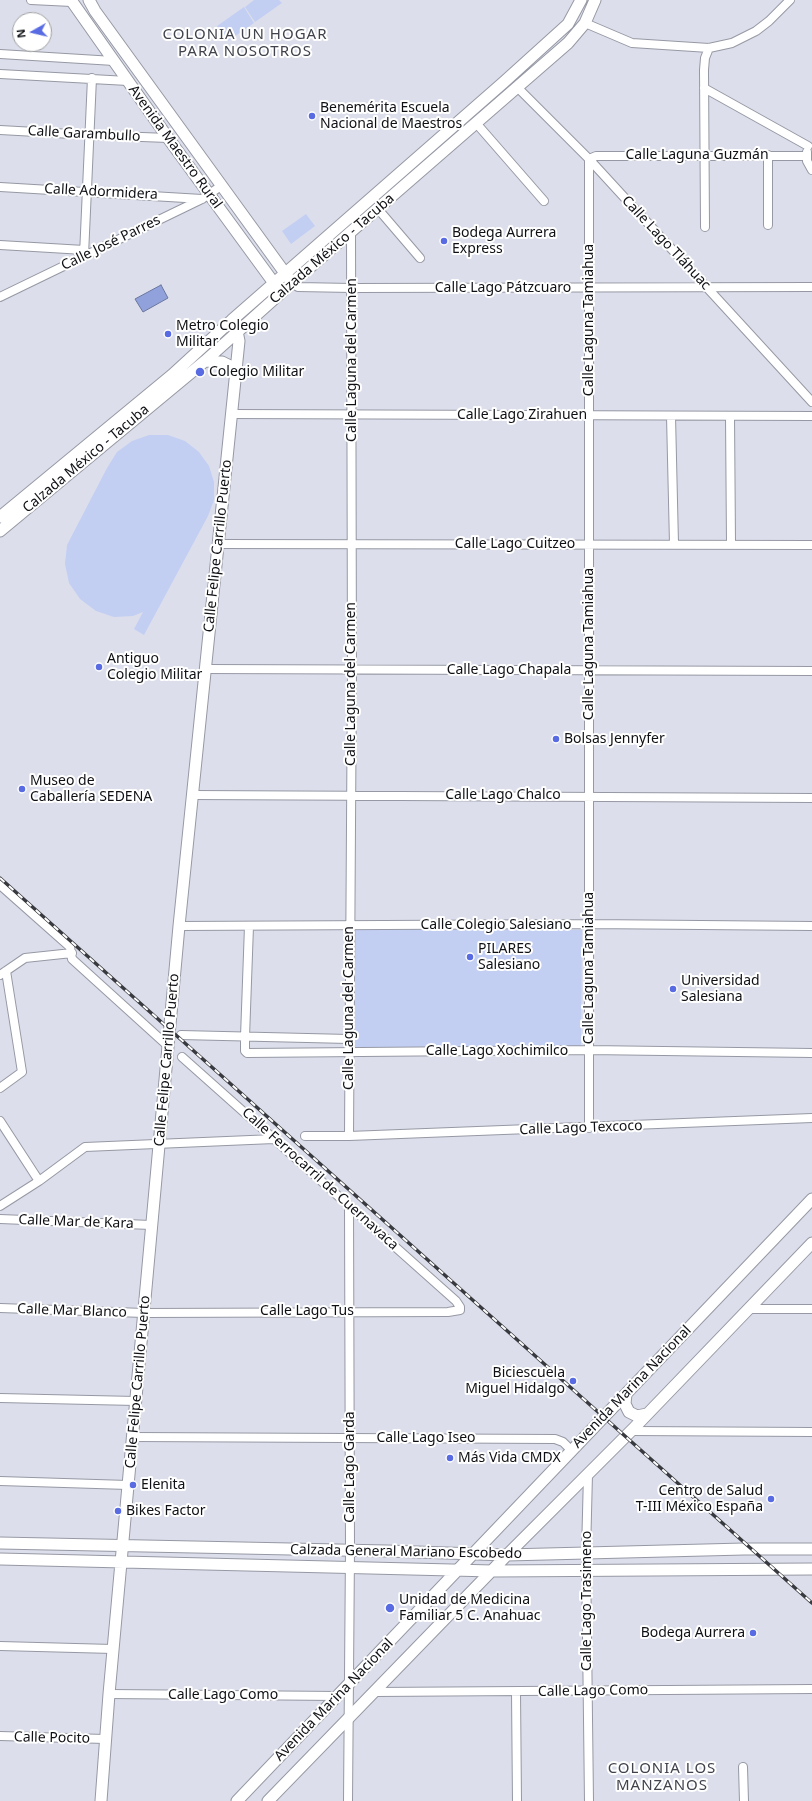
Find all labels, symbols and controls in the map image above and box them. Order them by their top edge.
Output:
north arrow [12,12,52,52]
district label: COLONIA UN HOGAR PARA NOSOTROS [162,26,328,61]
text: N [13,28,29,39]
street label: Avenida Maestro Rural [125,82,225,212]
place label: Benemérita Escuela Nacional de Maestros [320,100,462,132]
marker: Benemérita Escuela Nacional de Maestros [307,111,317,121]
street label: Calle Garambullo [27,123,141,145]
street label: Calle Laguna Guzmán [625,147,769,163]
street label: Calle Adormidera [44,181,158,203]
street label: Calzada México - Tacuba [266,190,398,308]
street label: Calle Lago Tláhuac [618,192,714,294]
street label: Calle José Parres [59,212,163,274]
place label: Bodega Aurrera Express [452,225,556,258]
marker: Bodega Aurrera Express [439,236,449,246]
street label: Calle Laguna Tamiahua [581,244,597,396]
street label: Calle Laguna del Carmen [344,278,360,442]
street label: Calle Lago Pátzcuaro [435,280,571,296]
place label: Metro Colegio Militar [176,318,269,350]
marker: Metro Colegio Militar [163,329,173,339]
place label: Colegio Militar [209,364,304,380]
marker: Colegio Militar [194,366,206,378]
street label: Calzada México - Tacuba [20,401,152,517]
street label: Calle Lago Zirahuen [457,407,587,423]
street label: Calle Felipe Carrillo Puerto [201,459,235,633]
street label: Calle Lago Cuitzeo [455,536,575,552]
street label: Calle Laguna Tamiahua [581,568,597,720]
street label: Calle Laguna del Carmen [343,602,359,766]
place label: Antiguo Colegio Militar [107,651,202,684]
marker: Antiguo Colegio Militar [94,662,104,672]
street label: Calle Lago Chapala [447,662,571,678]
place label: Bolsas Jennyfer [564,731,665,747]
marker: Bolsas Jennyfer [551,734,561,744]
place label: Museo de Caballería SEDENA [30,773,152,806]
marker: Museo de Caballería SEDENA [17,784,27,794]
street label: Calle Lago Chalco [445,787,561,803]
street label: Calle Laguna Tamiahua [581,892,597,1044]
street label: Calle Colegio Salesiano [421,917,571,933]
street label: Calle Laguna del Carmen [341,926,357,1090]
place label: PILARES Salesiano [478,941,540,974]
marker: PILARES Salesiano [465,952,475,962]
street label: Calle Felipe Carrillo Puerto [151,973,183,1147]
place label: Universidad Salesiana [681,973,760,1006]
marker: Universidad Salesiana [668,984,678,994]
street label: Calle Lago Xochimilco [426,1043,568,1059]
street label: Calle Ferrocarril de Cuernavaca [238,1104,402,1254]
street label: Calle Lago Texcoco [519,1117,643,1139]
street label: Calle Mar de Kara [18,1212,134,1232]
street label: Calle Felipe Carrillo Puerto [122,1295,154,1469]
street label: Calle Mar Blanco [17,1301,127,1321]
street label: Calle Lago Tus [260,1303,354,1319]
street label: Avenida Marina Nacional [569,1322,695,1452]
place label: Biciescuela Miguel Hidalgo [465,1365,565,1398]
marker: Biciescuela Miguel Hidalgo [568,1376,578,1386]
street label: Calle Lago Garda [342,1411,358,1523]
street label: Calle Lago Iseo [376,1430,476,1446]
place label: Más Vida CMDX [458,1450,561,1466]
marker: Más Vida CMDX [445,1453,455,1463]
place label: Elenita [141,1477,185,1493]
marker: Elenita [128,1480,138,1490]
place label: Centro de Salud T-III México España [636,1483,763,1516]
marker: Centro de Salud T-III México España [766,1494,776,1504]
place label: Bikes Factor [126,1503,206,1519]
marker: Bikes Factor [113,1506,123,1516]
street label: Calle Lago Trasimeno [579,1531,595,1671]
street label: Calzada General Mariano Escobedo [290,1542,522,1562]
place label: Unidad de Medicina Familiar 5 C. Anahuac [399,1592,541,1624]
marker: Unidad de Medicina Familiar 5 C. Anahuac [384,1602,396,1614]
place label: Bodega Aurrera [641,1625,745,1641]
marker: Bodega Aurrera [748,1628,758,1638]
street label: Avenida Marina Nacional [271,1635,397,1765]
street label: Calle Lago Como [538,1682,648,1700]
street label: Calle Lago Como [168,1687,278,1703]
street label: Calle Pocito [14,1729,90,1747]
district label: COLONIA LOS MANZANOS [608,1760,716,1795]

